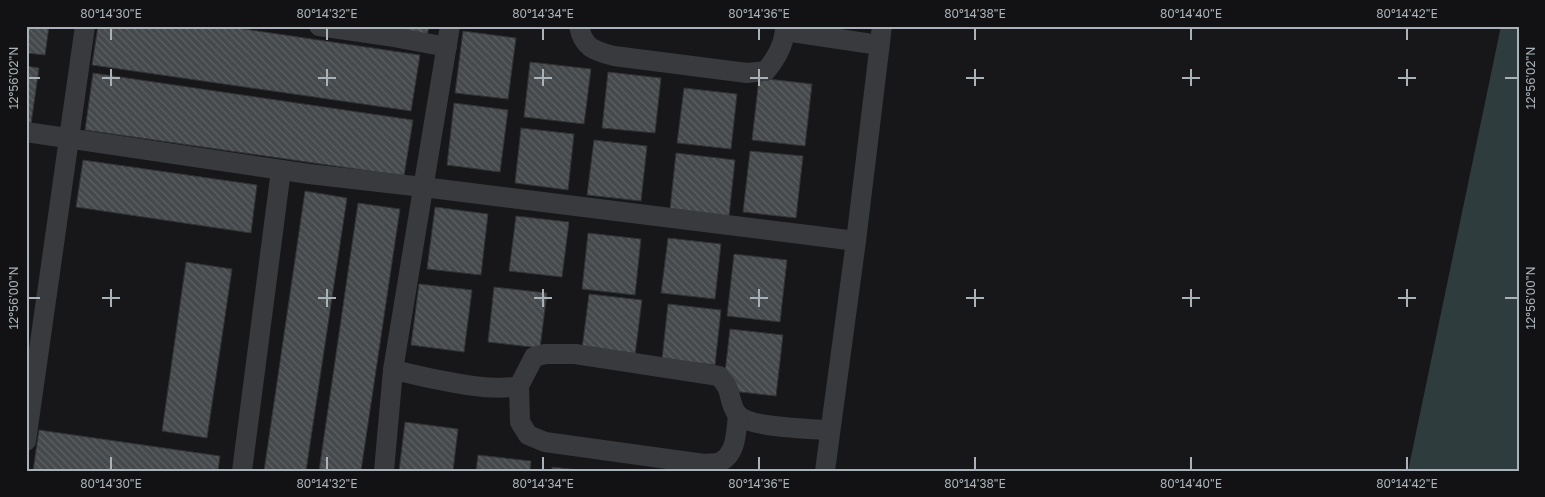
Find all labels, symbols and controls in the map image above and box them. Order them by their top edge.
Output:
text: 80°14'30"E [80,6,142,21]
text: 80°14'32"E [296,6,358,21]
text: 80°14'34"E [512,6,574,21]
text: 80°14'36"E [728,6,790,21]
text: 80°14'38"E [944,6,1006,21]
text: 80°14'40"E [1160,6,1222,21]
text: 80°14'42"E [1376,6,1438,21]
text: 12°56'02"N [6,47,21,109]
text: 12°56'02"N [1523,47,1538,109]
text: 12°56'00"N [6,266,21,330]
text: 12°56'00"N [1523,266,1538,330]
text: 80°14'30"E [80,476,142,491]
text: 80°14'32"E [296,476,358,491]
text: 80°14'34"E [512,476,574,491]
text: 80°14'36"E [728,476,790,491]
text: 80°14'38"E [944,476,1006,491]
text: 80°14'40"E [1160,476,1222,491]
text: 80°14'42"E [1376,476,1438,491]

